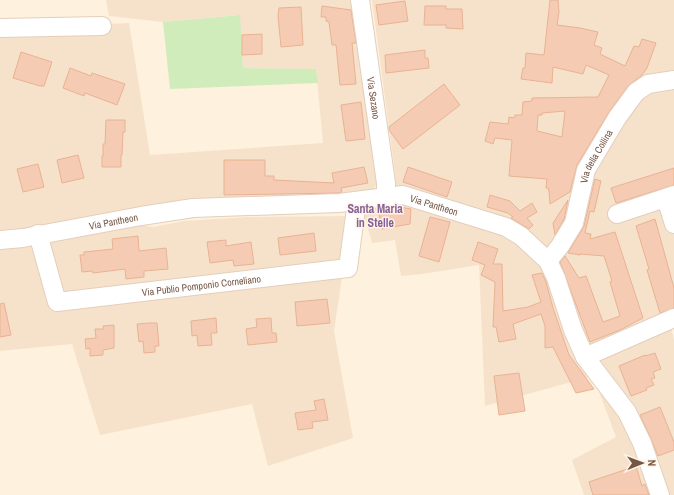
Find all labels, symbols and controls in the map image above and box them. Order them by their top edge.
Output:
street label: Via Sezano [364,76,383,120]
street label: Via della Collina [577,127,616,185]
street label: Via Pantheon [408,192,460,219]
district label: Santa Maria in Stelle [347,201,403,231]
street label: Via Pantheon [88,211,139,233]
street label: Via Publio Pomponio Corneliano [141,272,262,299]
north arrow [622,443,662,483]
text: N [645,459,659,466]

